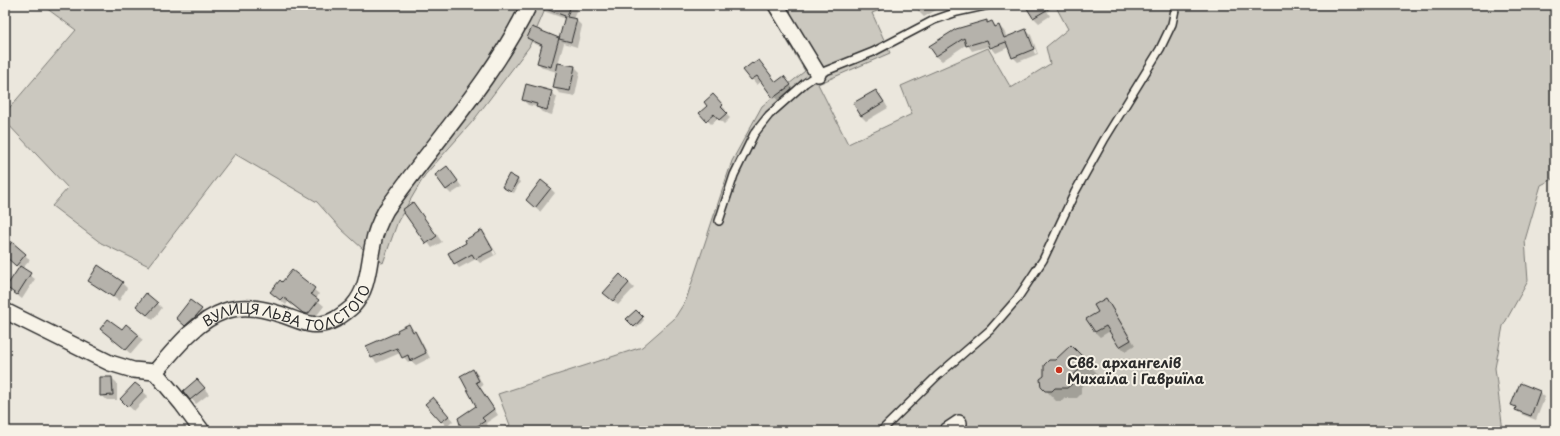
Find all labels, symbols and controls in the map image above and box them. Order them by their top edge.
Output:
street label: ВУЛИЦЯ ЛЬВА ТОЛСТОГО [198,281,375,335]
place label: Свв. архангелів Михаїла і Гавриїла [1067,352,1205,389]
marker: Свв. архангелів Михаїла і Гавриїла [1054,365,1064,375]

